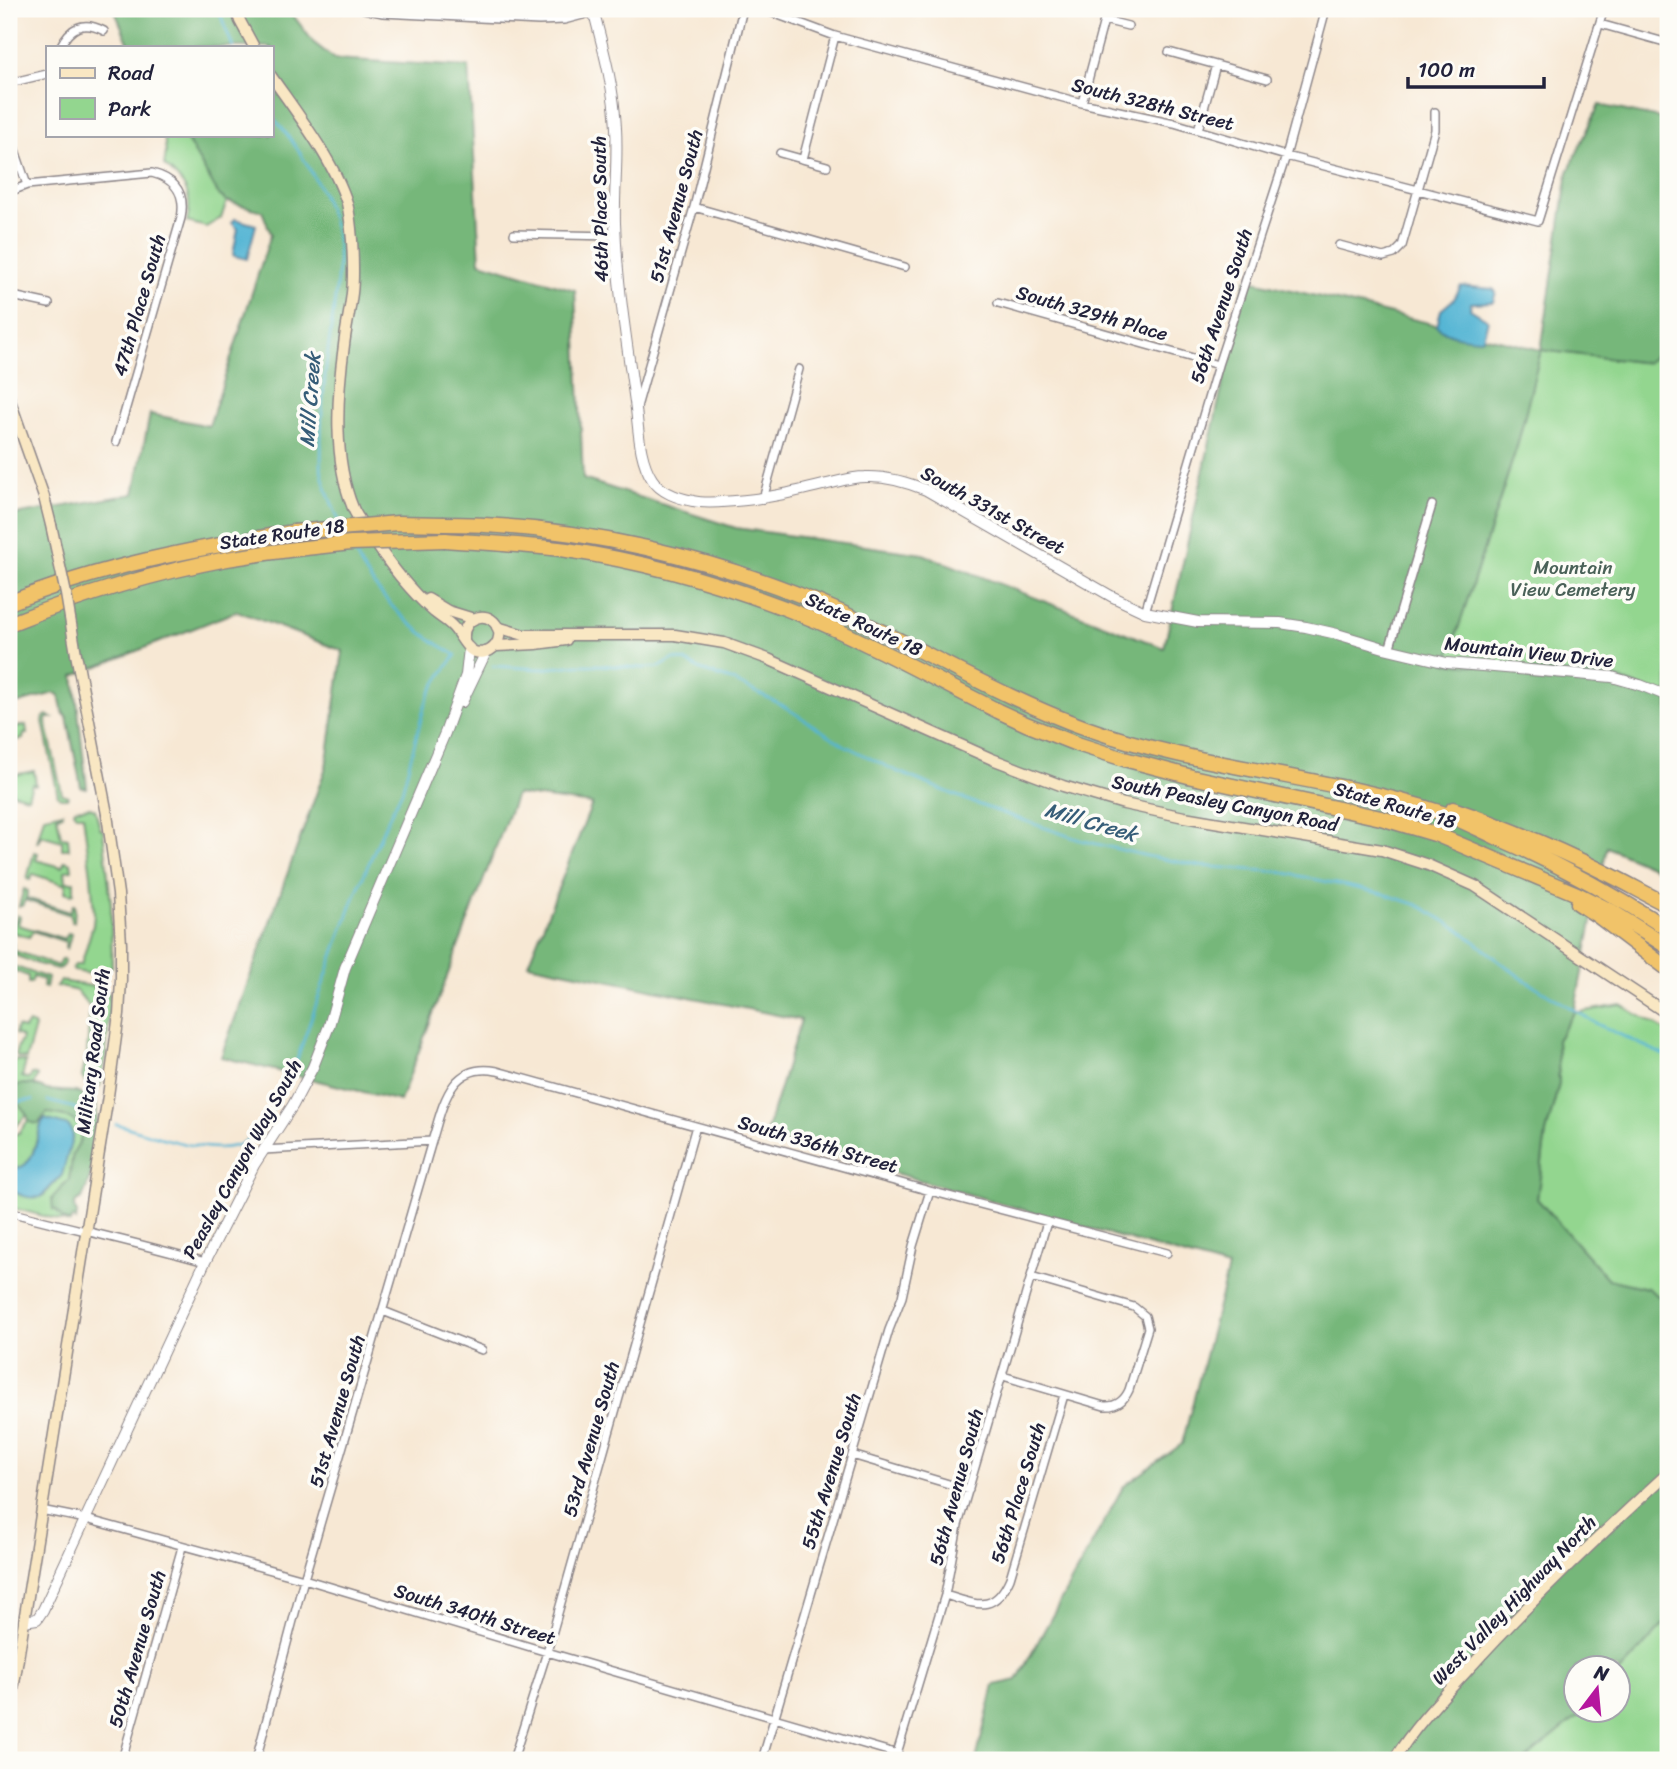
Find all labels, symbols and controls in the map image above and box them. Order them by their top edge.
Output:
legend [46,46,273,136]
scale bar [1408,46,1544,90]
text: 100 m [1418,51,1475,89]
text: Road [108,54,155,92]
street label: South 328th Street [1068,68,1238,140]
text: Park [108,90,151,128]
street label: 51st Avenue South [640,126,712,286]
street label: 46th Place South [582,136,618,282]
street label: 56th Avenue South [1180,224,1262,388]
street label: 47th Place South [103,230,175,380]
street label: South 329th Place [1012,276,1172,350]
water label: Mill Creek [288,349,332,448]
street label: South 331st Street [915,457,1071,563]
street label: State Route 18 [217,509,347,559]
park label: Mountain View Cemetery [1511,551,1636,606]
street label: State Route 18 [800,582,928,666]
street label: Mountain View Drive [1443,627,1615,677]
street label: South Peasley Canyon Road [1109,765,1343,841]
street label: State Route 18 [1330,772,1461,838]
water label: Mill Creek [1041,791,1144,854]
street label: Military Road South [66,966,120,1136]
street label: Peasley Canyon Way South [173,1053,311,1265]
street label: South 336th Street [734,1105,902,1183]
street label: 51st Avenue South [299,1331,375,1491]
street label: 53rd Avenue South [553,1357,629,1521]
street label: 55th Avenue South [792,1389,870,1553]
street label: 56th Avenue South [919,1405,993,1569]
street label: 56th Place South [981,1418,1055,1568]
street label: West Valley Highway North [1427,1511,1601,1689]
street label: 50th Avenue South [99,1566,175,1732]
street label: South 340th Street [390,1574,560,1654]
north arrow [1562,1654,1632,1724]

